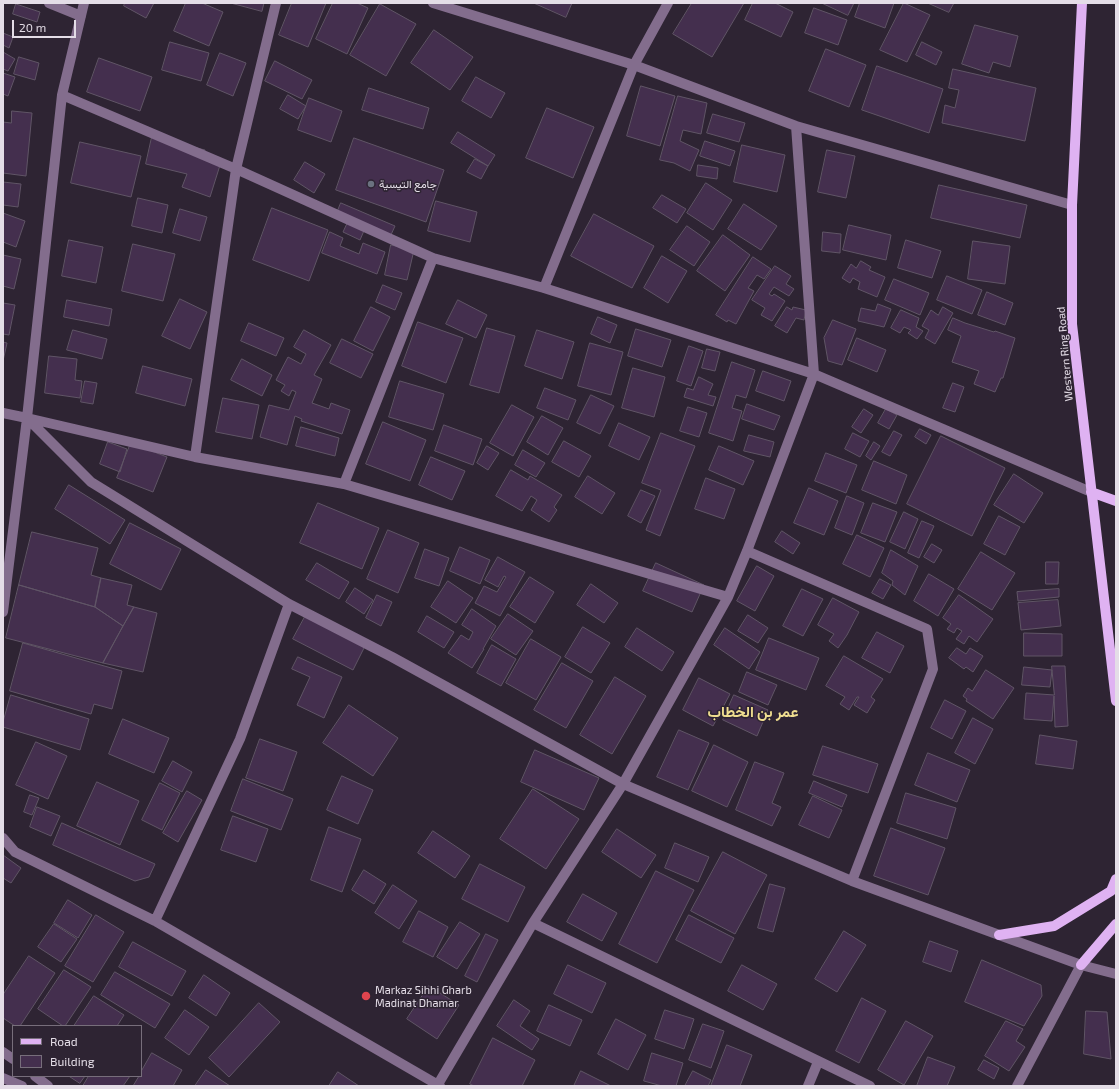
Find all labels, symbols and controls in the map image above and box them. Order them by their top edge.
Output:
scale bar [14,12,78,38]
text: 20 m [19,20,46,34]
place label: جامع التيسية [379,177,437,191]
marker: جامع التيسية [366,179,376,189]
street label: Western Ring Road [1054,306,1076,402]
district label: عمر بن الخطاب [708,703,798,721]
place label: Markaz Sihhi Gharb Madinat Dhamar [375,983,472,1009]
marker: Markaz Sihhi Gharb Madinat Dhamar [360,990,372,1002]
legend [12,1025,142,1077]
text: Road [50,1034,78,1048]
text: Building [50,1054,94,1068]

